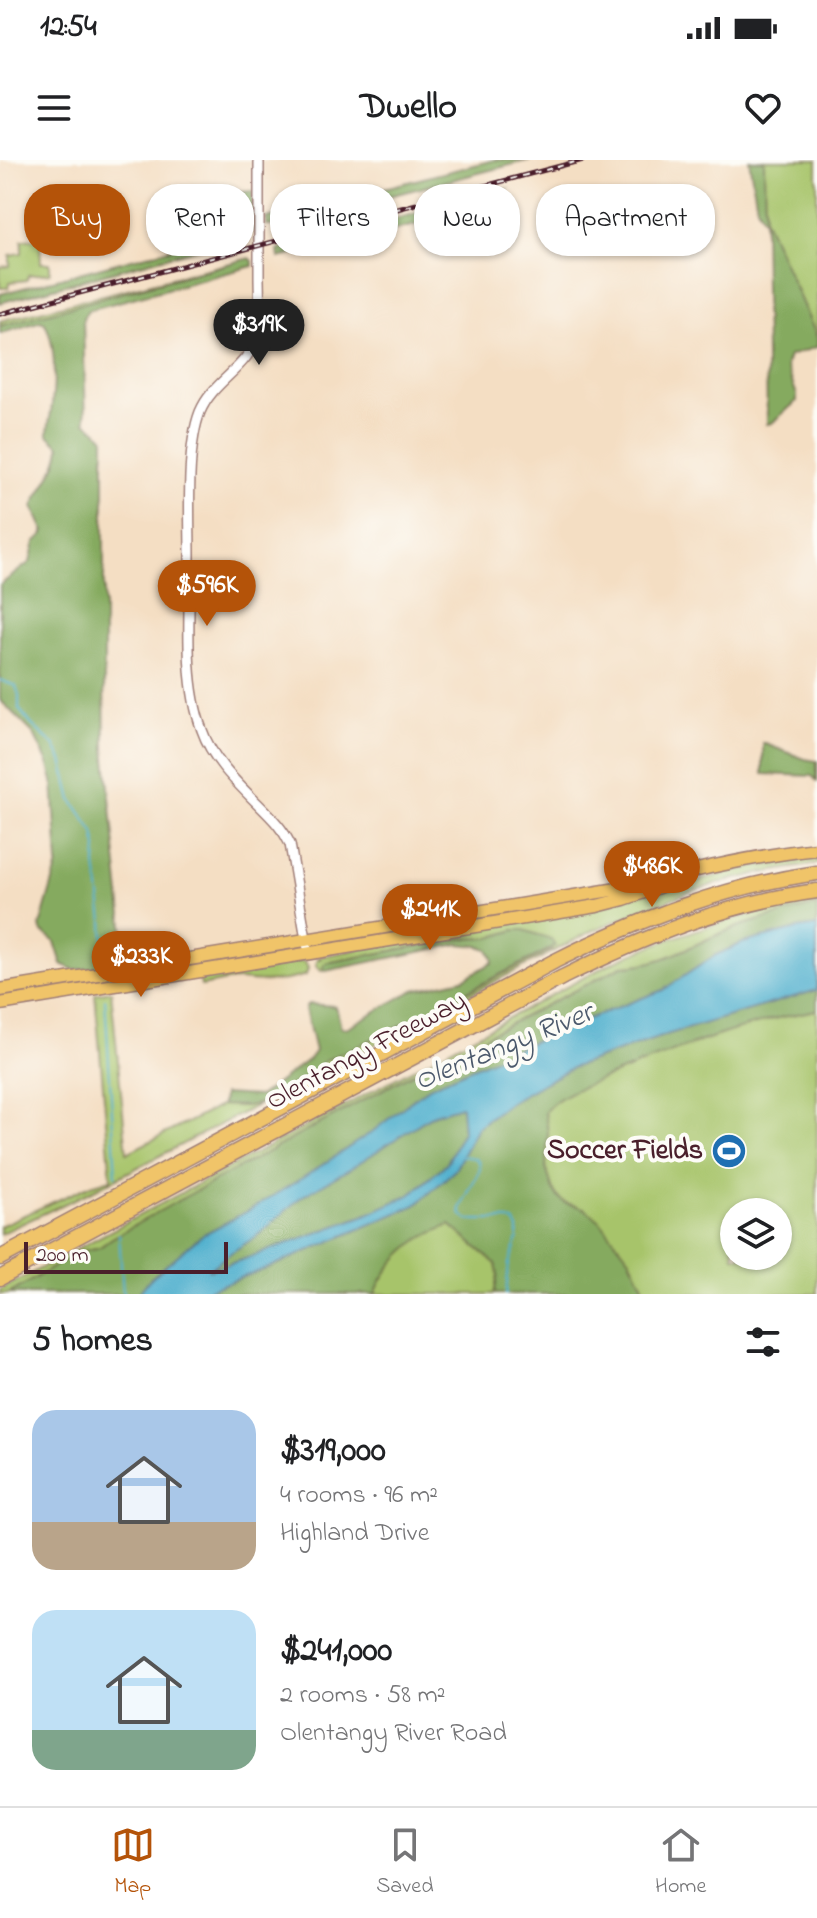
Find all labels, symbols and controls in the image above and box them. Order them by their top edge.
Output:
text: 12:54 [40,6,97,50]
text: Dwello [360,82,457,135]
icon: menu [32,86,76,130]
icon: heart [741,86,785,130]
chip: Buy [24,184,130,256]
chip: Rent [146,184,254,256]
chip: Filters [270,184,398,256]
chip: New [414,184,520,256]
chip: Apartment [536,184,715,256]
pin: $319K [203,299,315,367]
text: $319K [231,306,287,344]
pin: $596K [151,560,263,628]
text: $596K [176,567,238,605]
pin: $486K [596,841,708,909]
text: $486K [622,848,682,886]
pin: $241K [374,884,486,952]
text: $241K [400,891,460,929]
pin: $233K [85,931,197,999]
text: $233K [110,938,172,976]
street label: Olentangy Freeway [260,982,474,1122]
water label: Olentangy River [408,991,603,1104]
place label: Soccer Fields [547,1131,703,1172]
sports icon: Soccer Fields [710,1132,748,1170]
map controls [720,1198,792,1270]
button: layers [720,1198,792,1270]
scale bar [24,1238,228,1274]
text: 200 m [36,1240,89,1272]
text: 5 homes [32,1317,153,1367]
icon: filters [741,1320,785,1364]
text: $319,000 [280,1427,386,1477]
icon: home [96,1442,192,1538]
text: 4 rooms · 96 m² [280,1477,438,1515]
text: Highland Drive [280,1515,429,1553]
text: $241,000 [280,1627,392,1677]
icon: home [96,1642,192,1738]
text: 2 rooms · 58 m² [280,1677,446,1715]
text: Olentangy River Road [280,1715,507,1753]
tab: Map [111,1823,155,1903]
tab: Saved [376,1823,434,1903]
tab: Home [655,1823,706,1903]

